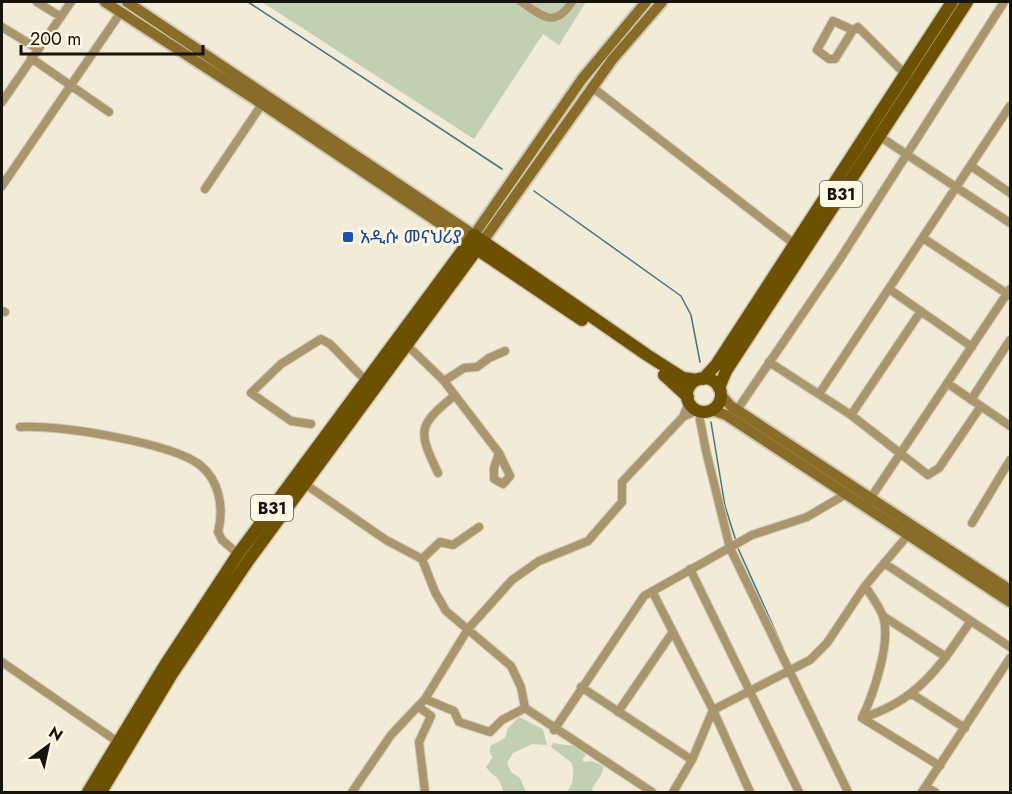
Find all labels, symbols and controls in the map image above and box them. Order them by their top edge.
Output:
scale bar [21,18,202,56]
text: 200 m [30,26,81,52]
road number: B31 [820,181,862,207]
place label: አዲሱ መናህሪያ [360,224,462,250]
marker: አዲሱ መናህሪያ [341,230,355,244]
road number: B31 [251,495,293,521]
north arrow [18,716,78,776]
text: N [44,721,67,747]

